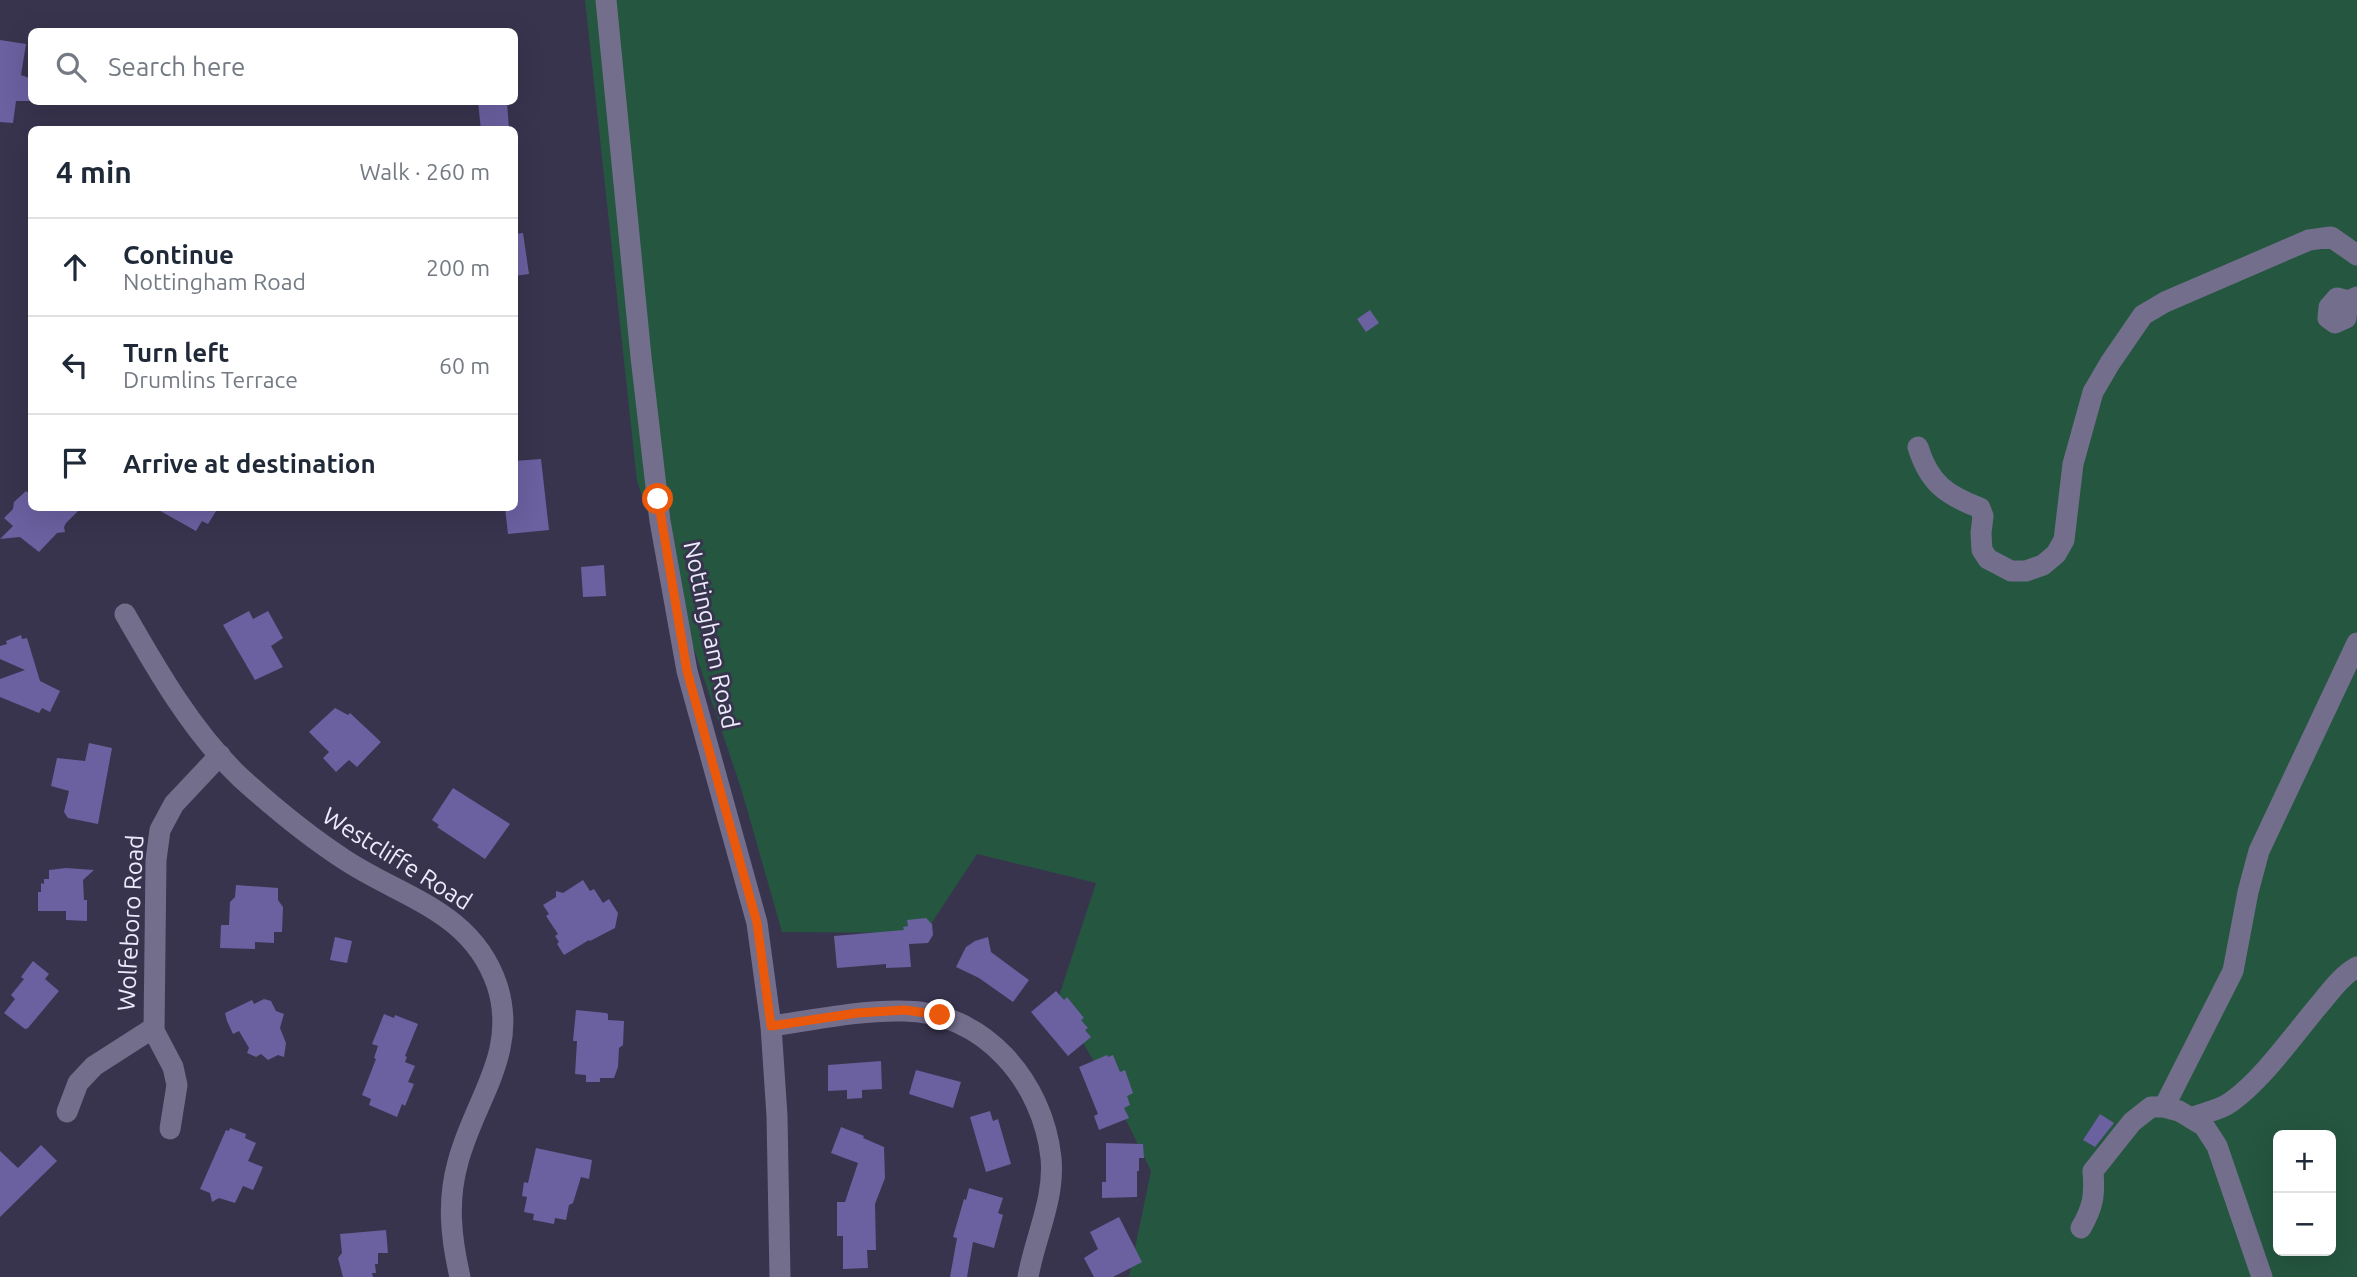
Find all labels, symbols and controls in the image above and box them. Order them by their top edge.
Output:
search box [28,28,518,105]
icon: search [52,48,90,86]
text: Search here [108,52,245,81]
text: 4 min [56,155,132,189]
text: Walk · 260 m [359,159,490,184]
text: Continue [123,240,234,269]
icon: ahead [56,248,94,286]
text: 200 m [426,255,490,280]
text: Nottingham Road [123,269,306,294]
text: Turn left [123,338,229,367]
icon: left [56,346,94,384]
text: 60 m [439,353,490,378]
text: Drumlins Terrace [123,367,298,392]
icon: arrive [56,444,94,482]
text: Arrive at destination [123,449,376,478]
route start [642,483,673,514]
street label: Nottingham Road [678,539,745,731]
street label: Westcliffe Road [318,802,477,915]
street label: Wolfeboro Road [112,834,149,1012]
route end [924,999,955,1030]
map controls [2273,1130,2336,1256]
button: + [2273,1130,2336,1193]
button: − [2273,1193,2336,1256]

